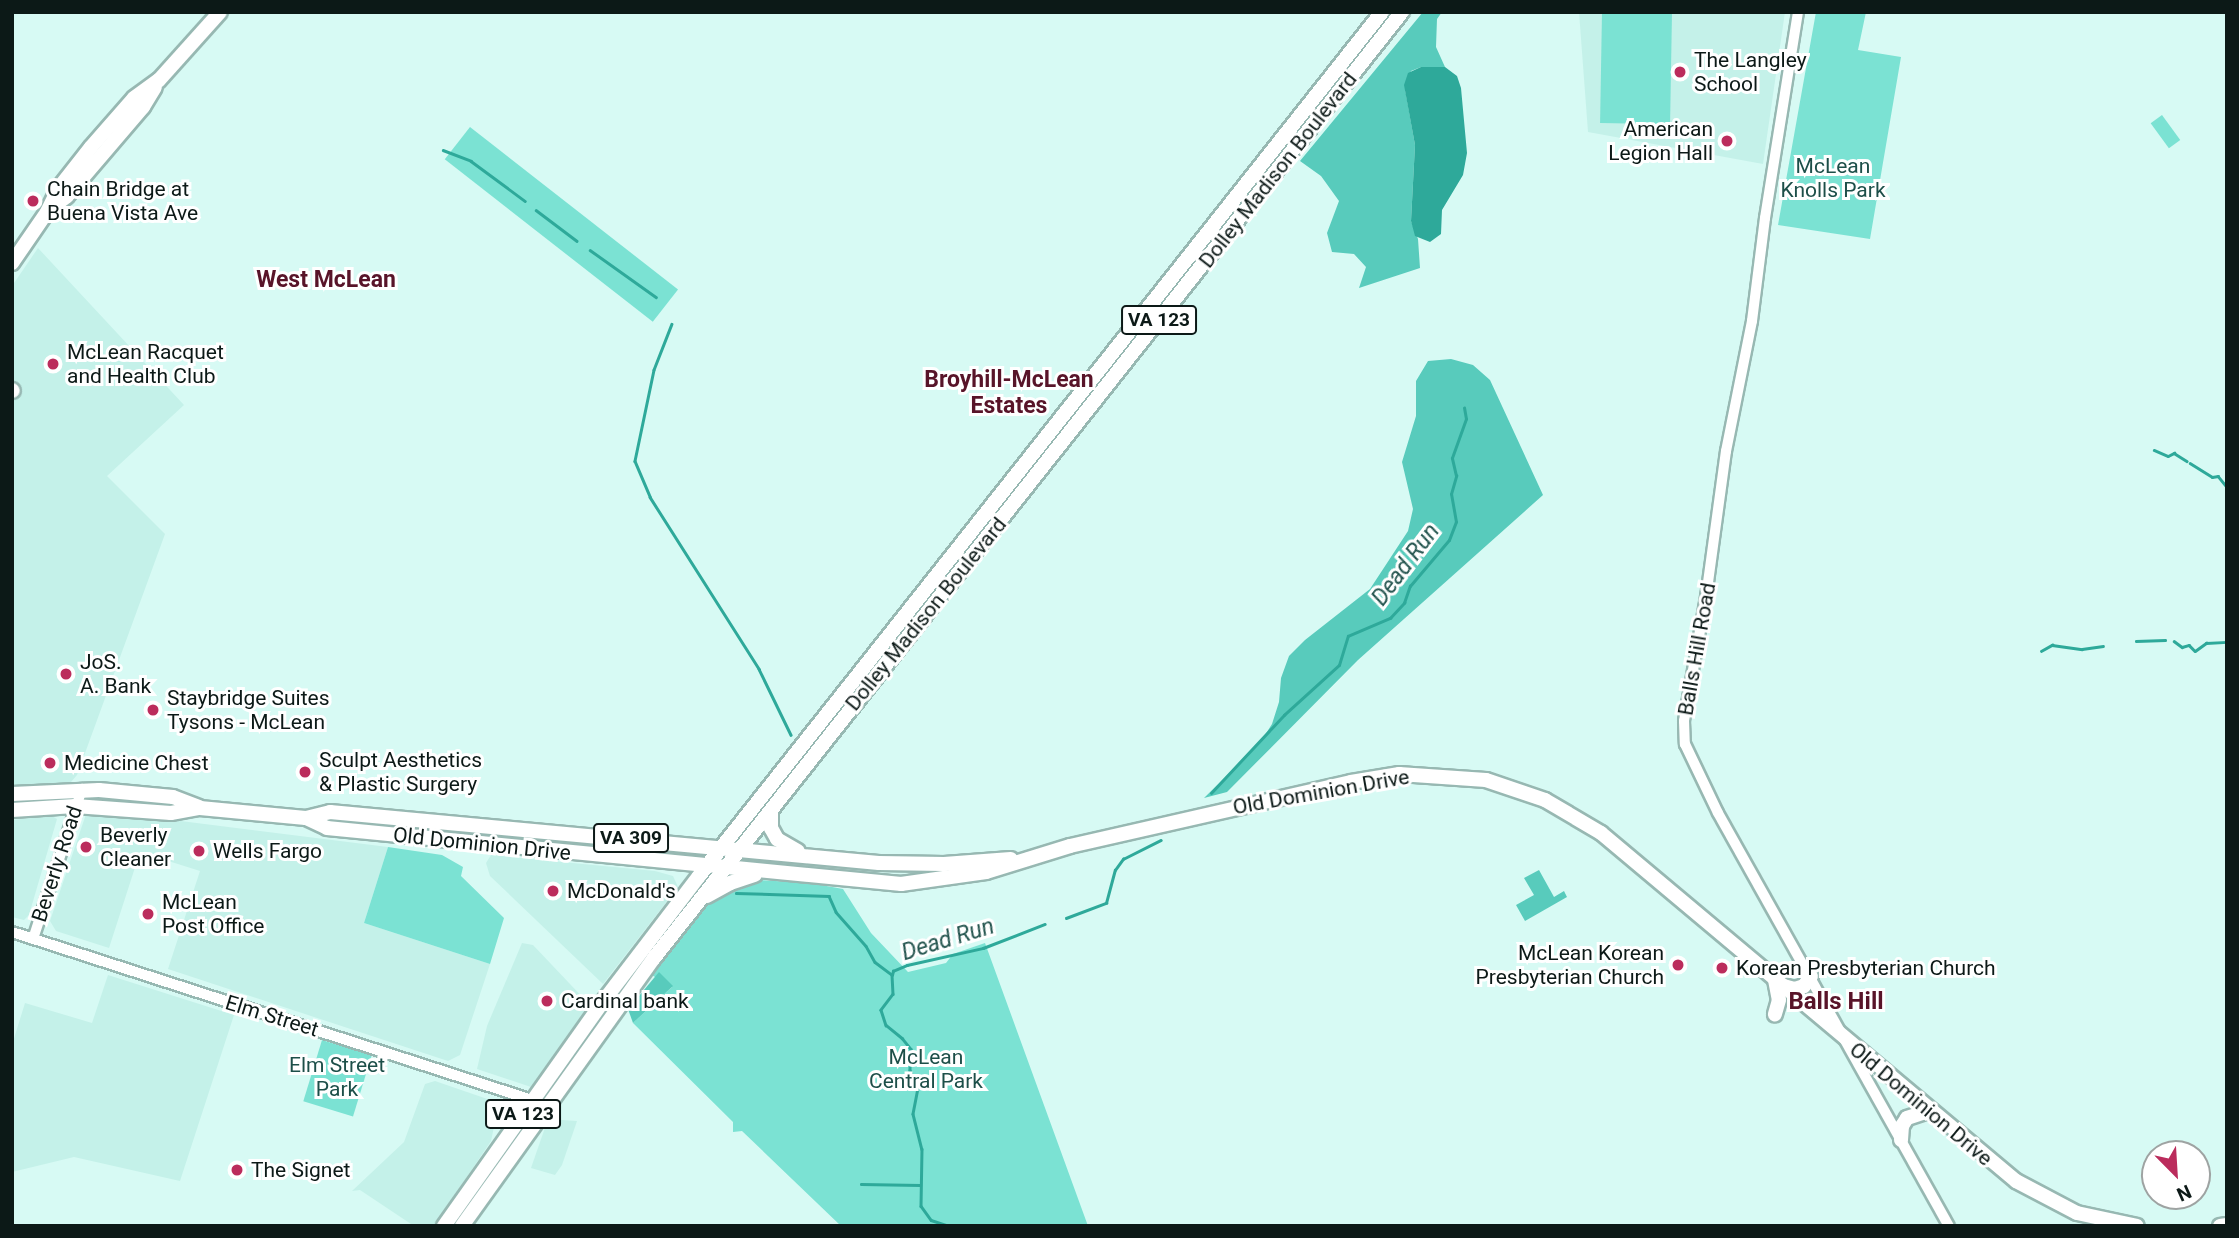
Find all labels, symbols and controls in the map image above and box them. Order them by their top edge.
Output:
place label: The Langley School [1694,47,1807,97]
marker: The Langley School [1672,64,1688,80]
street label: Dolley Madison Boulevard [1194,67,1362,273]
place label: American Legion Hall [1608,116,1713,166]
marker: American Legion Hall [1719,133,1735,149]
park label: McLean Knolls Park [1780,153,1886,203]
place label: Chain Bridge at Buena Vista Ave [47,176,198,226]
marker: Chain Bridge at Buena Vista Ave [25,193,41,209]
district label: West McLean [256,266,396,294]
road number: VA 123 [1120,304,1198,336]
place label: McLean Racquet and Health Club [67,339,224,389]
marker: McLean Racquet and Health Club [45,356,61,372]
district label: Broyhill-McLean Estates [924,366,1094,420]
street label: Dolley Madison Boulevard [840,512,1012,716]
water label: Dead Run [1366,519,1446,611]
street label: Balls Hill Road [1673,581,1721,717]
place label: JoS. A. Bank [80,649,151,699]
marker: JoS. A. Bank [58,666,74,682]
place label: Staybridge Suites Tysons - McLean [167,685,330,735]
marker: Staybridge Suites Tysons - McLean [145,702,161,718]
place label: Sculpt Aesthetics & Plastic Surgery [319,747,482,797]
place label: Medicine Chest [64,750,209,776]
marker: Medicine Chest [42,755,58,771]
marker: Sculpt Aesthetics & Plastic Surgery [297,764,313,780]
street label: Old Dominion Drive [1231,764,1411,820]
street label: Beverly Road [26,803,88,925]
place label: Beverly Cleaner [100,822,171,872]
street label: Old Dominion Drive [392,822,572,866]
road number: VA 309 [592,822,670,853]
place label: Wells Fargo [213,838,322,864]
marker: Beverly Cleaner [78,839,94,855]
marker: Wells Fargo [191,843,207,859]
place label: McDonald's [567,878,676,904]
marker: McDonald's [545,883,561,899]
place label: McLean Post Office [162,889,265,939]
marker: McLean Post Office [140,906,156,922]
water label: Dead Run [898,913,998,967]
place label: McLean Korean Presbyterian Church [1475,940,1664,990]
place label: Korean Presbyterian Church [1736,955,1996,981]
marker: McLean Korean Presbyterian Church [1670,957,1686,973]
marker: Korean Presbyterian Church [1714,960,1730,976]
place label: Cardinal bank [561,988,689,1014]
district label: Balls Hill [1788,988,1884,1016]
street label: Elm Street [222,990,322,1042]
marker: Cardinal bank [539,993,555,1009]
street label: Old Dominion Drive [1845,1037,1997,1171]
park label: McLean Central Park [869,1044,983,1094]
park label: Elm Street Park [289,1052,385,1102]
road number: VA 123 [484,1098,562,1130]
north arrow [2141,1140,2211,1210]
place label: The Signet [251,1157,350,1183]
marker: The Signet [229,1162,245,1178]
text: N [2173,1180,2195,1206]

